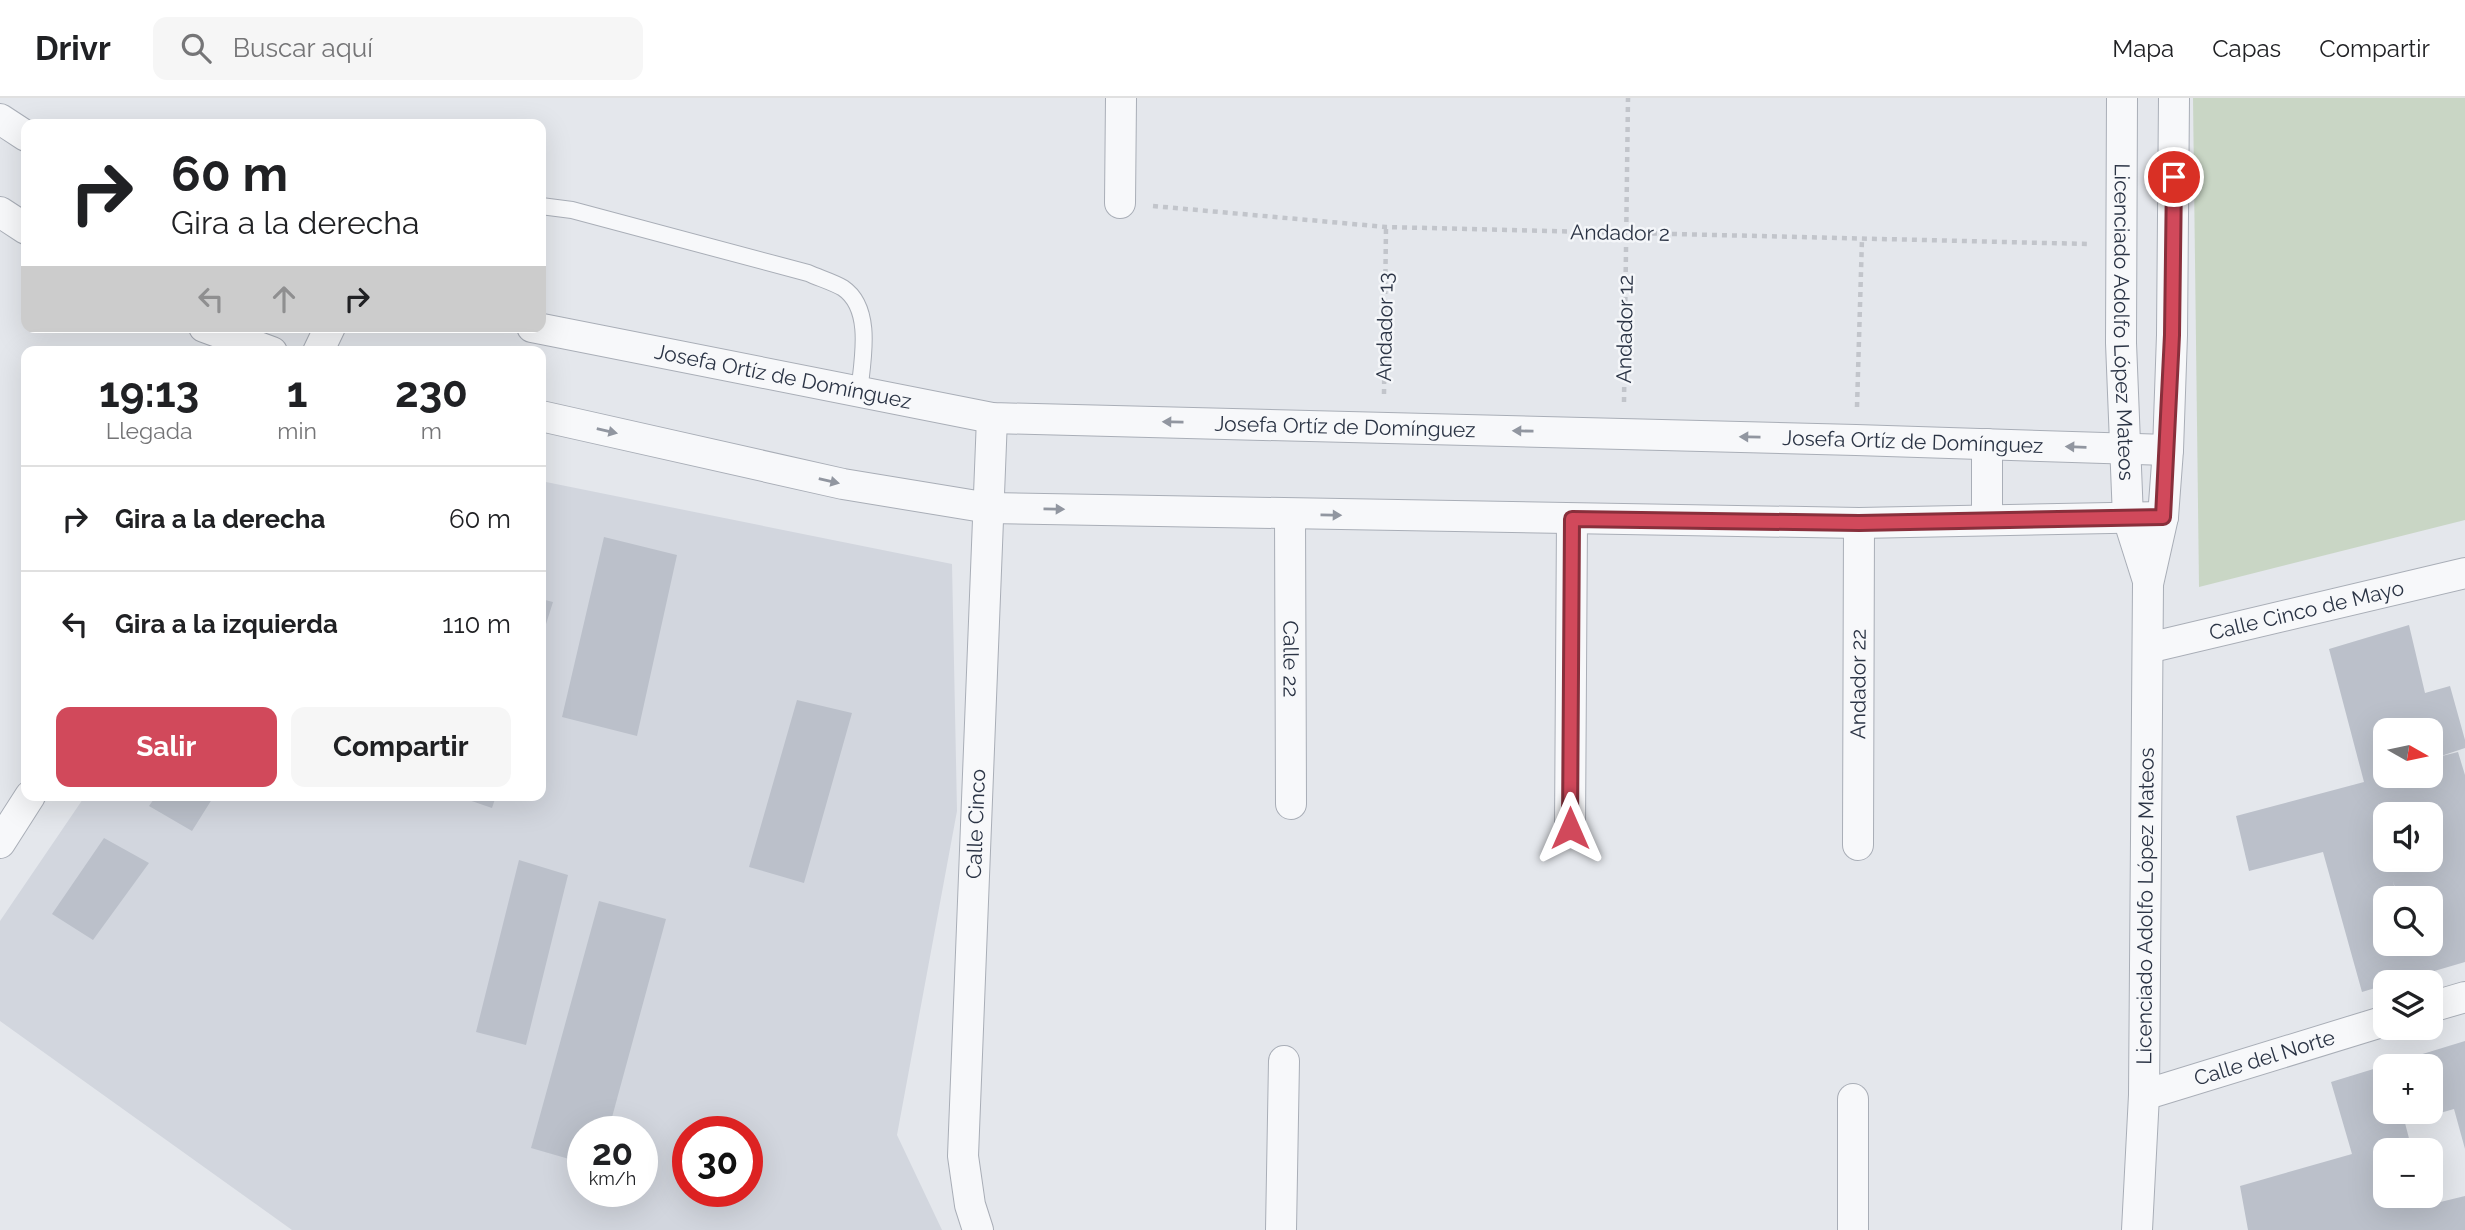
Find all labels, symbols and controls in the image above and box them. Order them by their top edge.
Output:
search box [153,17,643,80]
text: Drivr [35,29,111,68]
icon: search [177,29,215,67]
text: Buscar aquí [233,33,373,63]
text: Mapa [2112,34,2174,63]
text: Capas [2212,34,2281,63]
text: Compartir [2319,34,2430,63]
text: 60 m [171,145,288,202]
icon: right [56,147,147,238]
pin [2144,147,2204,207]
icon: arrive [2155,158,2193,196]
street label: Licenciado Adolfo López Mateos [2109,163,2139,481]
text: Gira a la derecha [171,204,419,241]
street label: Andador 2 [1570,219,1670,246]
street label: Andador 13 [1371,272,1398,382]
street label: Andador 12 [1611,274,1638,384]
icon: left [192,280,230,318]
icon: ahead [265,280,303,318]
icon: right [338,280,376,318]
street label: Josefa Ortíz de Domínguez [653,339,914,414]
text: 19:13 [99,368,199,417]
text: 1 [287,368,307,417]
text: 230 [395,368,468,417]
street label: Josefa Ortíz de Domínguez [1214,411,1476,442]
text: Llegada [106,417,193,444]
text: min [277,417,317,444]
text: m [421,417,442,444]
one-way arrow [1162,417,1184,428]
one-way arrow [1512,425,1534,437]
street label: Josefa Ortíz de Domínguez [1782,425,2044,458]
one-way arrow [596,426,618,437]
one-way arrow [1739,431,1761,443]
one-way arrow [2064,441,2086,452]
one-way arrow [818,476,840,487]
icon: right [56,500,94,538]
one-way arrow [1044,503,1066,515]
text: Gira a la derecha [115,504,325,534]
text: 60 m [449,504,511,534]
one-way arrow [1320,509,1342,521]
street label: Calle Cinco de Mayo [2207,575,2406,645]
icon: left [56,605,94,643]
text: Gira a la izquierda [115,609,338,639]
text: 110 m [442,609,511,639]
street label: Calle 22 [1278,621,1304,697]
street label: Andador 22 [1845,629,1871,739]
button: Salir [56,707,277,787]
button: Compartir [291,707,511,787]
north arrow [2373,718,2443,788]
map controls [2373,718,2443,1208]
street label: Licenciado Adolfo López Mateos [2131,747,2159,1065]
street label: Calle Cinco [961,768,990,880]
position arrow [1533,791,1607,865]
button: sound [2373,802,2443,872]
button: search [2373,886,2443,956]
button: layers [2373,970,2443,1040]
street label: Calle del Norte [2191,1024,2338,1091]
button: + [2373,1054,2443,1124]
speed limit sign: 30 [672,1116,763,1207]
text: 20 [592,1132,633,1173]
button: − [2373,1138,2443,1208]
text: km/h [589,1168,636,1189]

